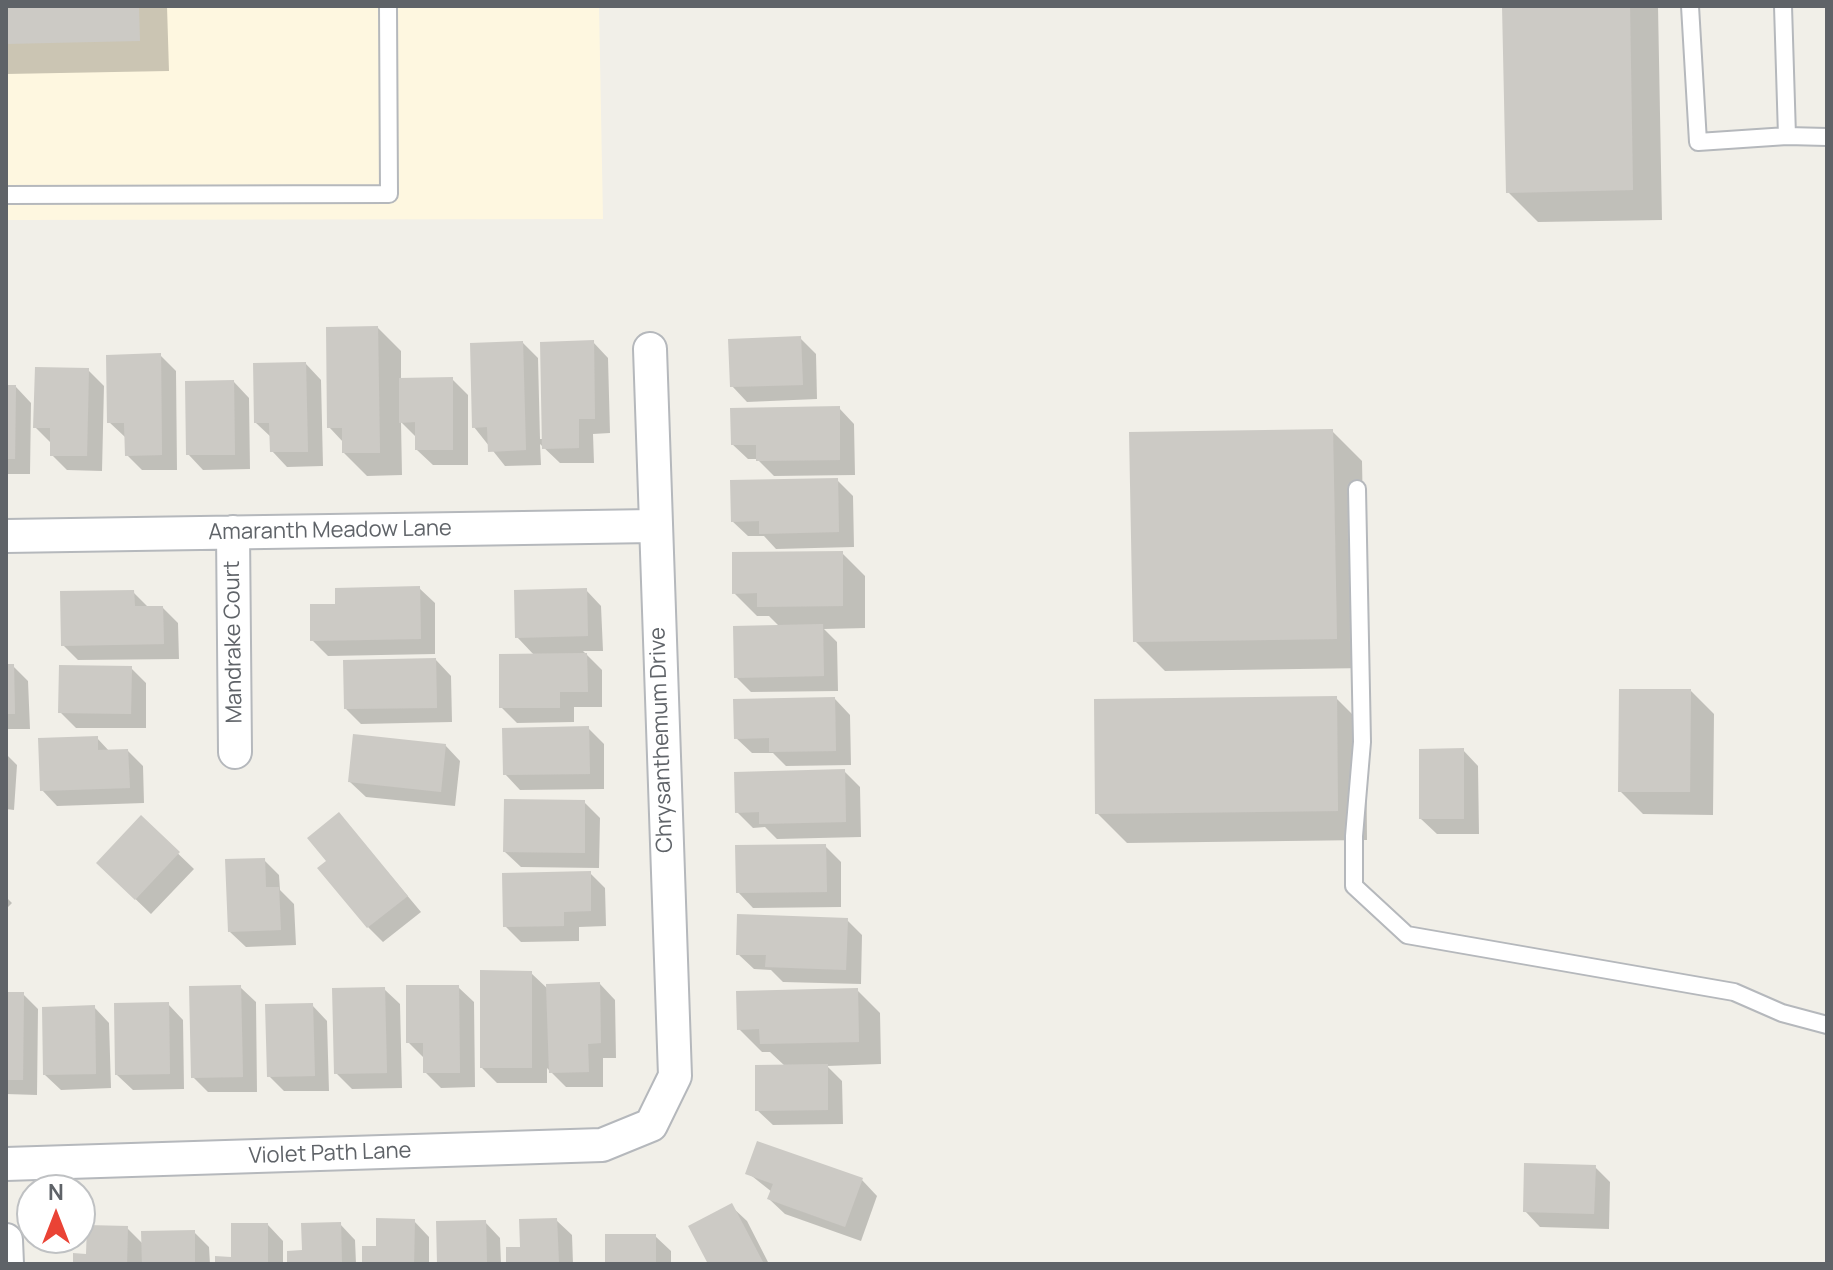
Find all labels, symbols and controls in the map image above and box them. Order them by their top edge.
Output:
street label: Amaranth Meadow Lane [208,516,452,546]
street label: Mandrake Court [219,560,249,724]
street label: Chrysanthemum Drive [645,627,679,853]
street label: Violet Path Lane [248,1138,412,1170]
north arrow [16,1174,96,1254]
text: N [48,1177,64,1207]

